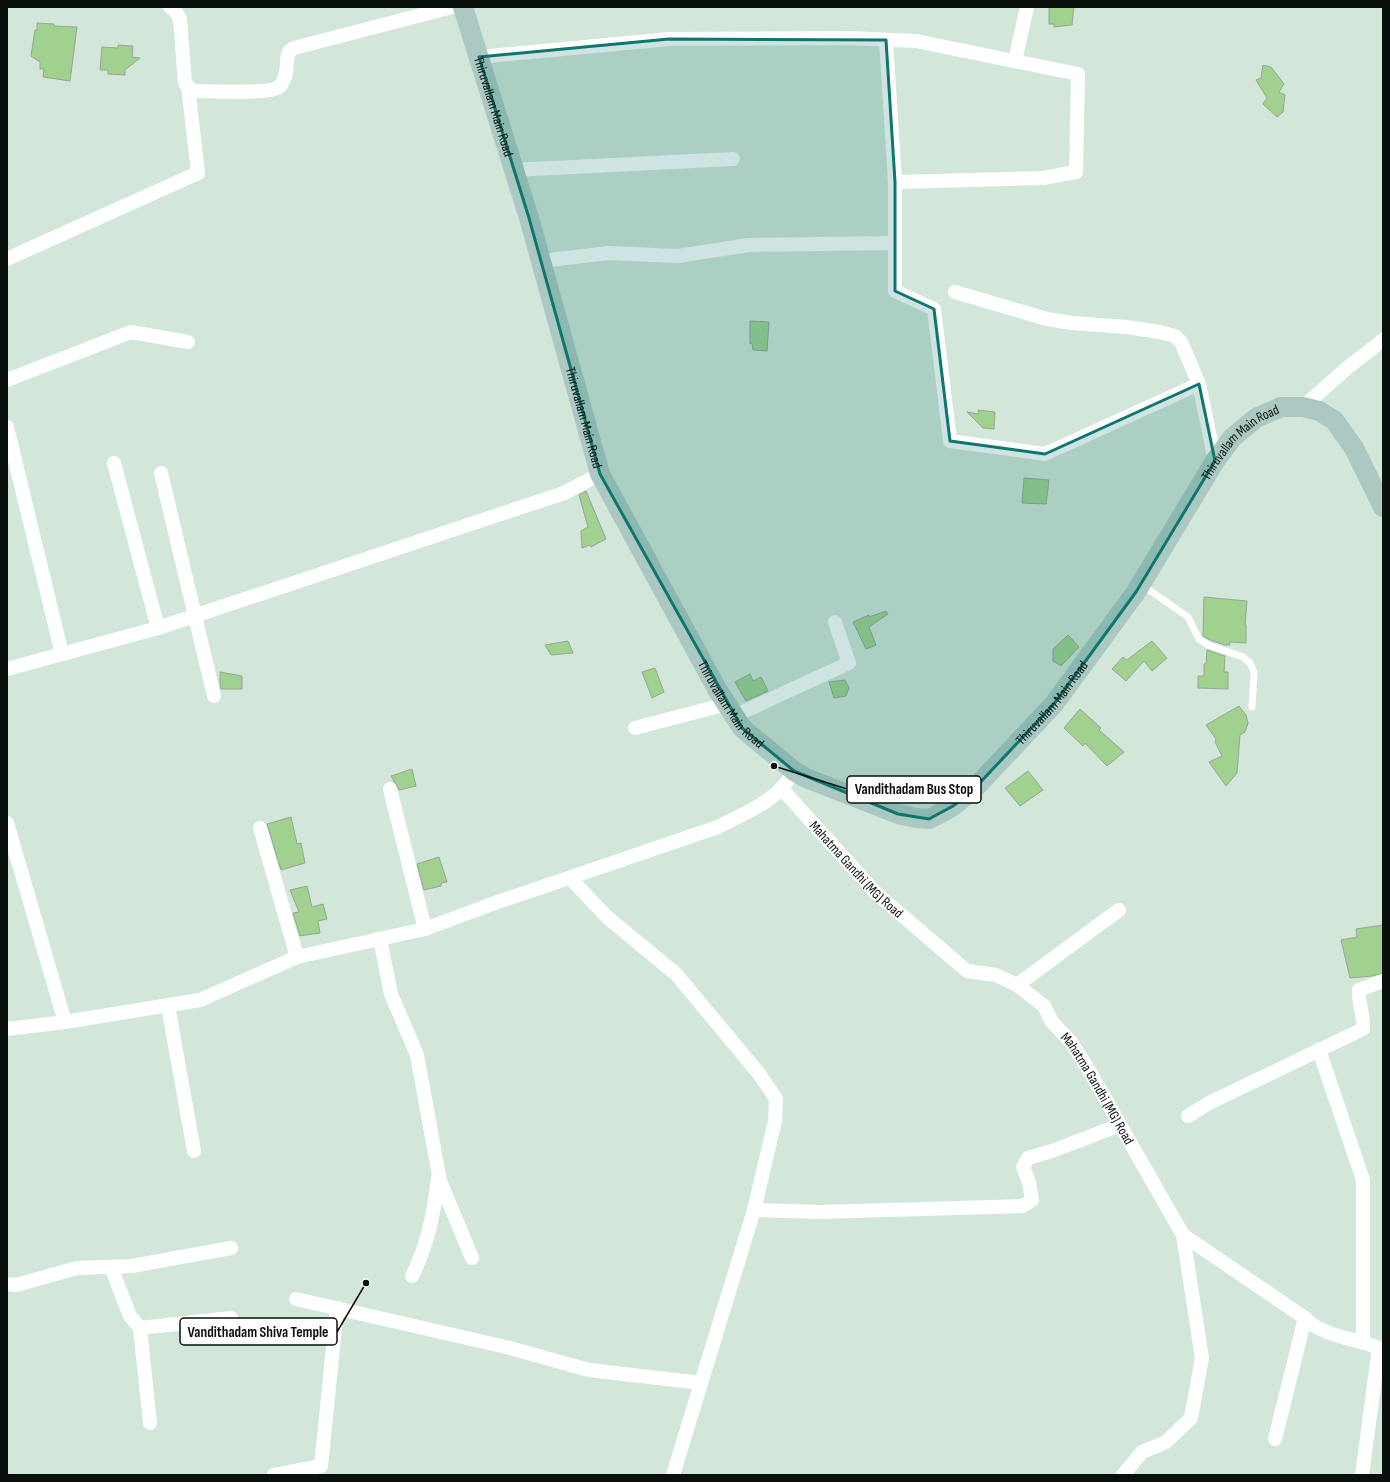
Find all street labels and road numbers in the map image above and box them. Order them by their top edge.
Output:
street label: Thiruvallam Main Road [470,54,517,159]
street label: Thiruvallam Main Road [562,365,606,470]
street label: Thiruvallam Main Road [1198,401,1282,483]
street label: Thiruvallam Main Road [694,657,768,752]
street label: Thiruvallam Main Road [1012,657,1092,749]
street label: Mahatma Gandhi (MG) Road [806,817,907,922]
street label: Mahatma Gandhi (MG) Road [1057,1029,1138,1148]

